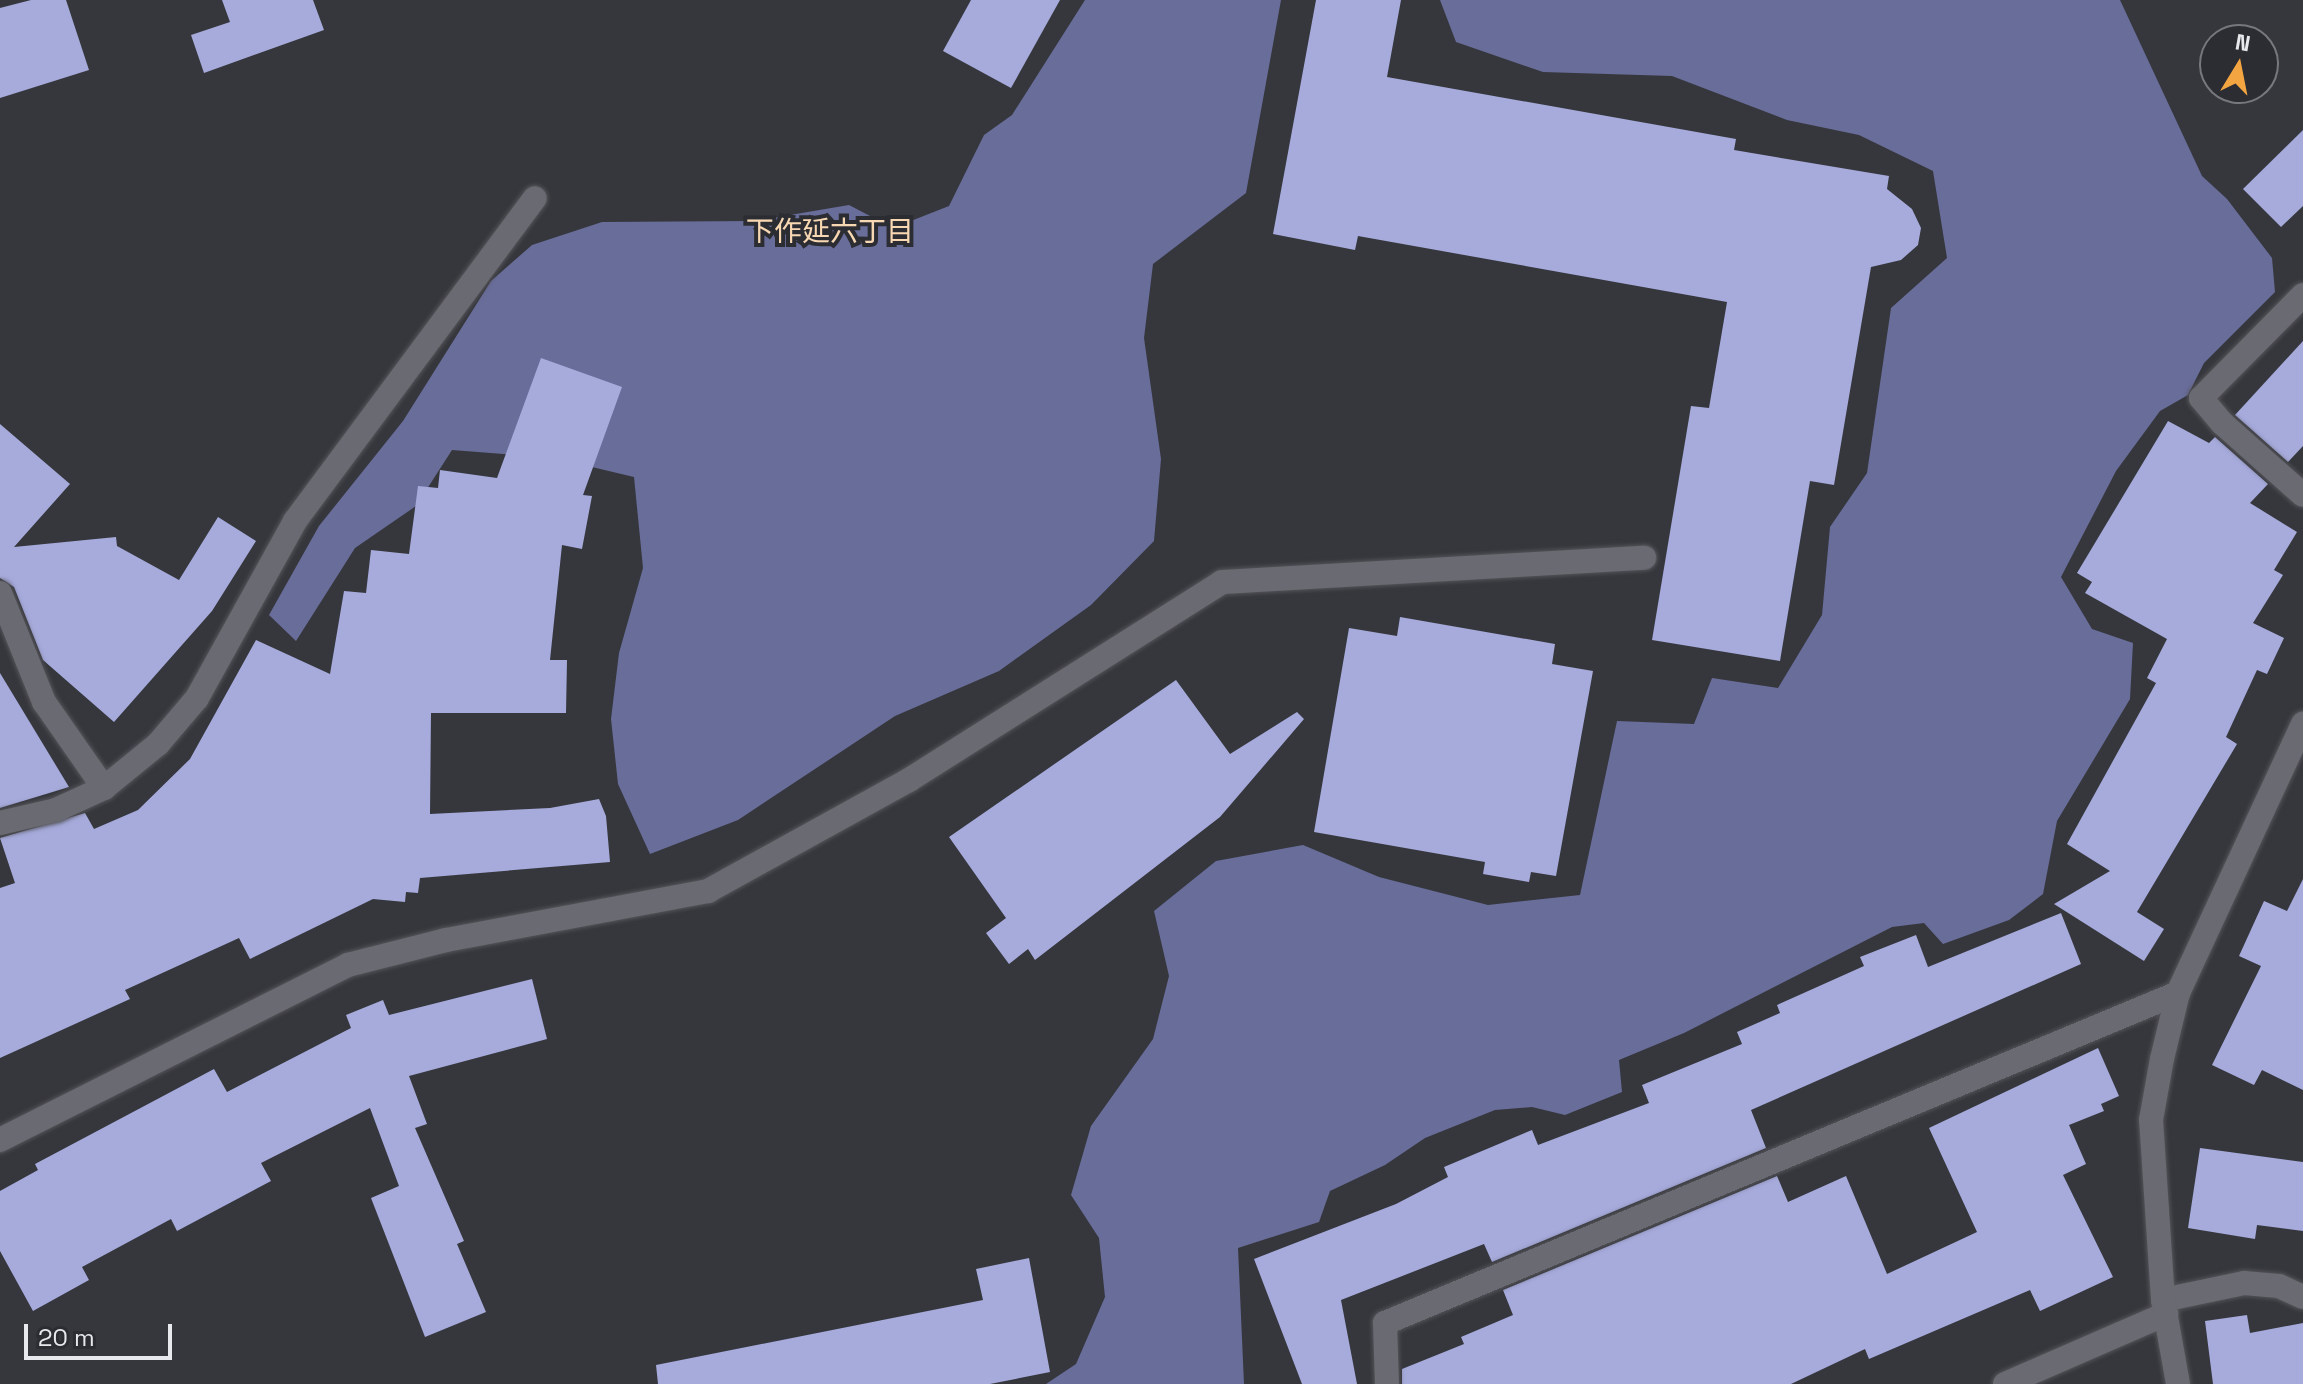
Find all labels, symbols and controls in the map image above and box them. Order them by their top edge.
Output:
north arrow [2199,24,2279,104]
text: N [2233,27,2253,57]
district label: 下作延六丁目 [746,214,914,248]
scale bar [28,1308,176,1358]
text: 20 m [38,1322,95,1353]

